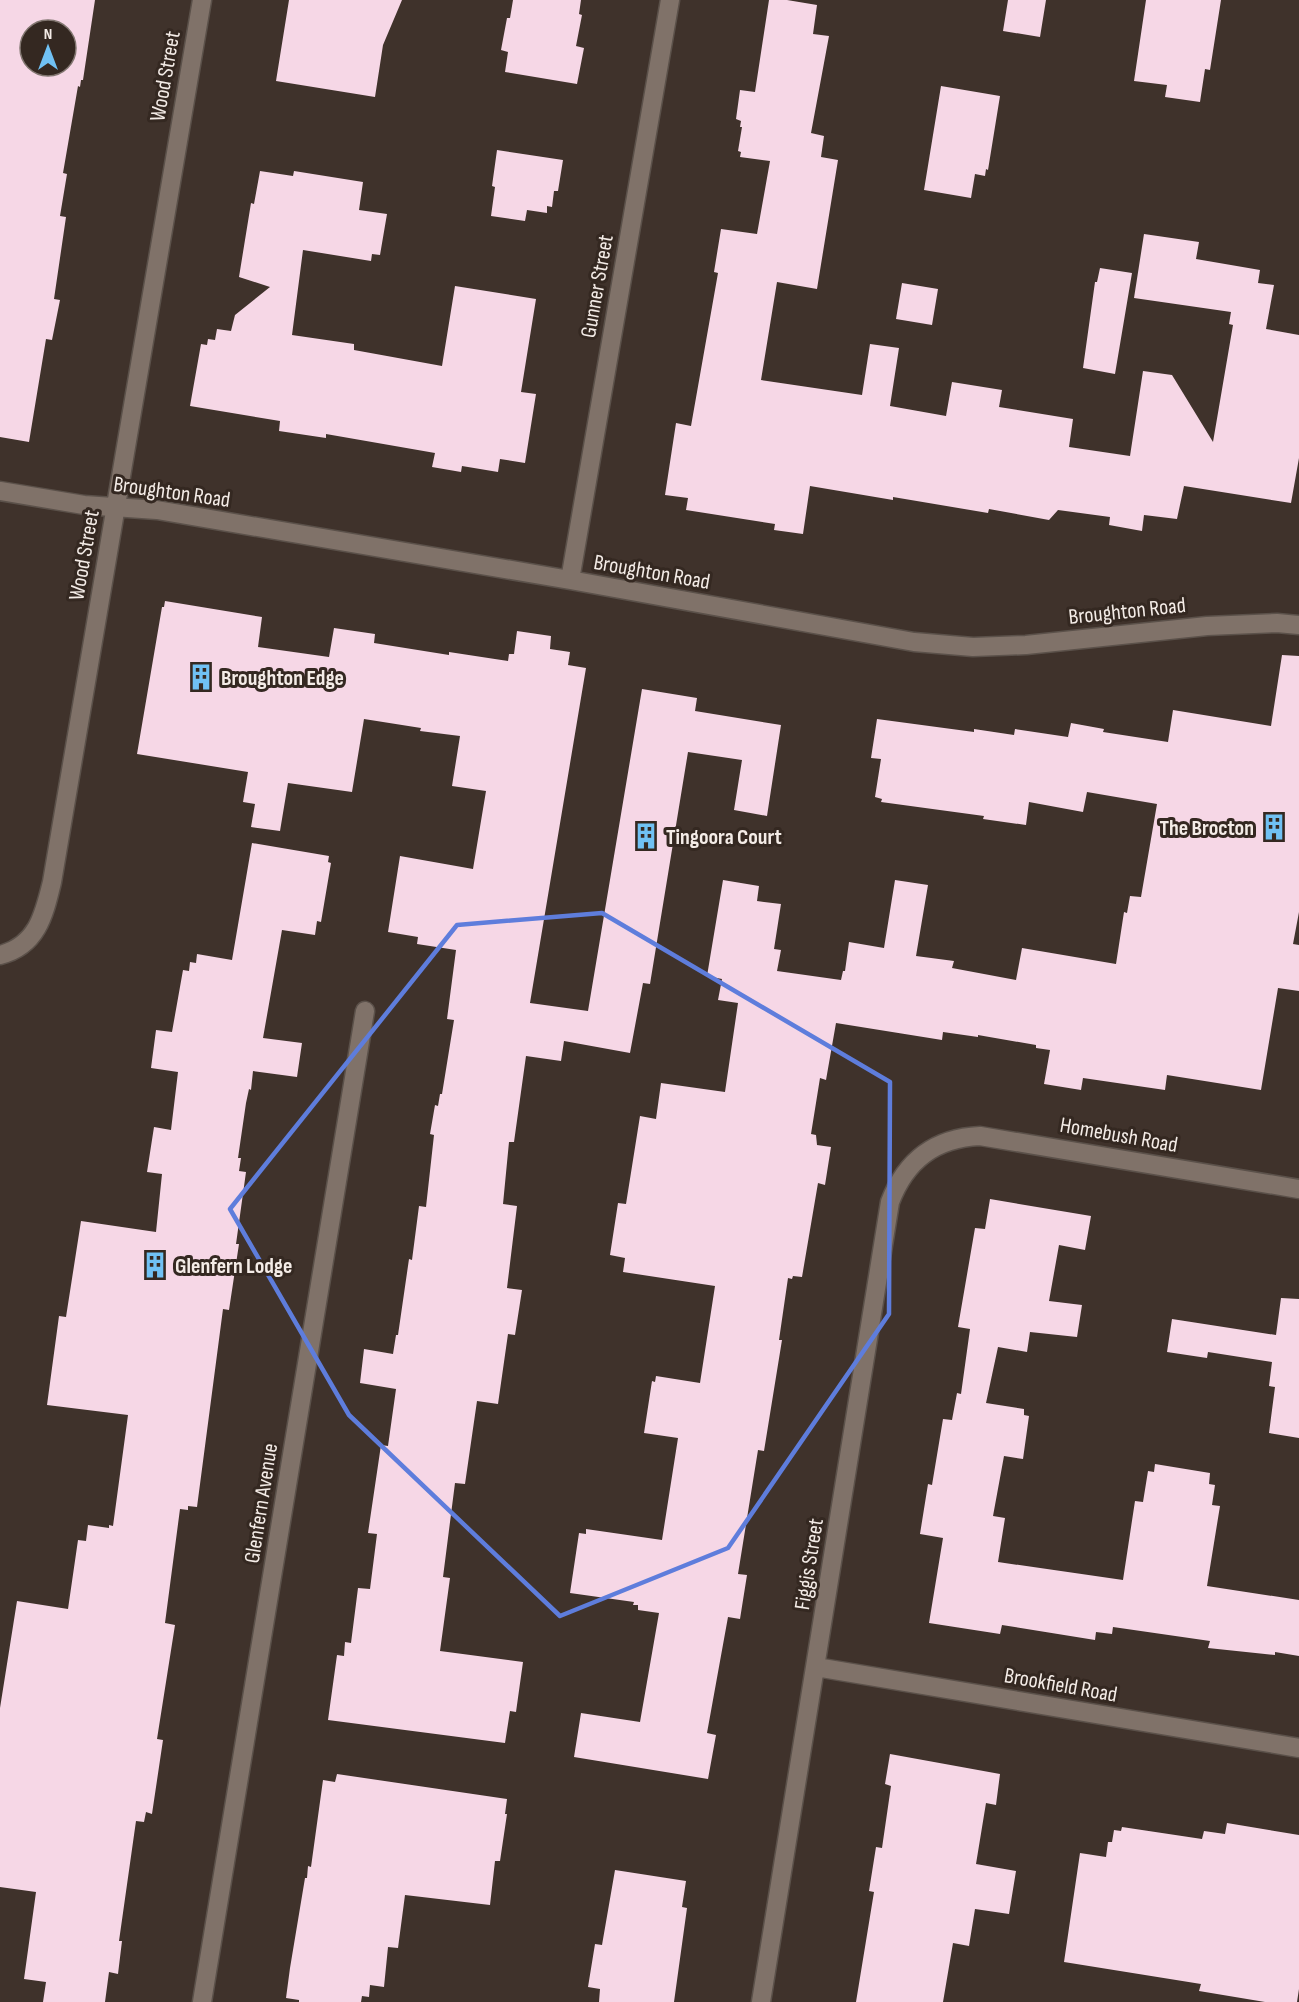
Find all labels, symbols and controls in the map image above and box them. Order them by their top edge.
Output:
north arrow [18,18,78,78]
text: N [44,25,52,44]
street label: Wood Street [144,29,187,124]
street label: Gunner Street [575,232,620,340]
street label: Broughton Road [112,471,232,514]
street label: Wood Street [63,508,106,603]
street label: Broughton Road [591,549,712,596]
street label: Broughton Road [1067,592,1187,631]
building icon: Broughton Edge [186,662,216,692]
place label: Broughton Edge [221,665,344,692]
building icon: The Brocton [1259,812,1289,842]
place label: The Brocton [1160,815,1254,842]
building icon: Tingoora Court [631,821,661,851]
place label: Tingoora Court [666,824,782,851]
street label: Homebush Road [1058,1112,1180,1159]
building icon: Glenfern Lodge [140,1250,170,1280]
place label: Glenfern Lodge [175,1253,292,1280]
street label: Glenfern Avenue [239,1441,284,1565]
street label: Figgis Street [789,1516,830,1612]
street label: Brookfield Road [1002,1662,1119,1709]

